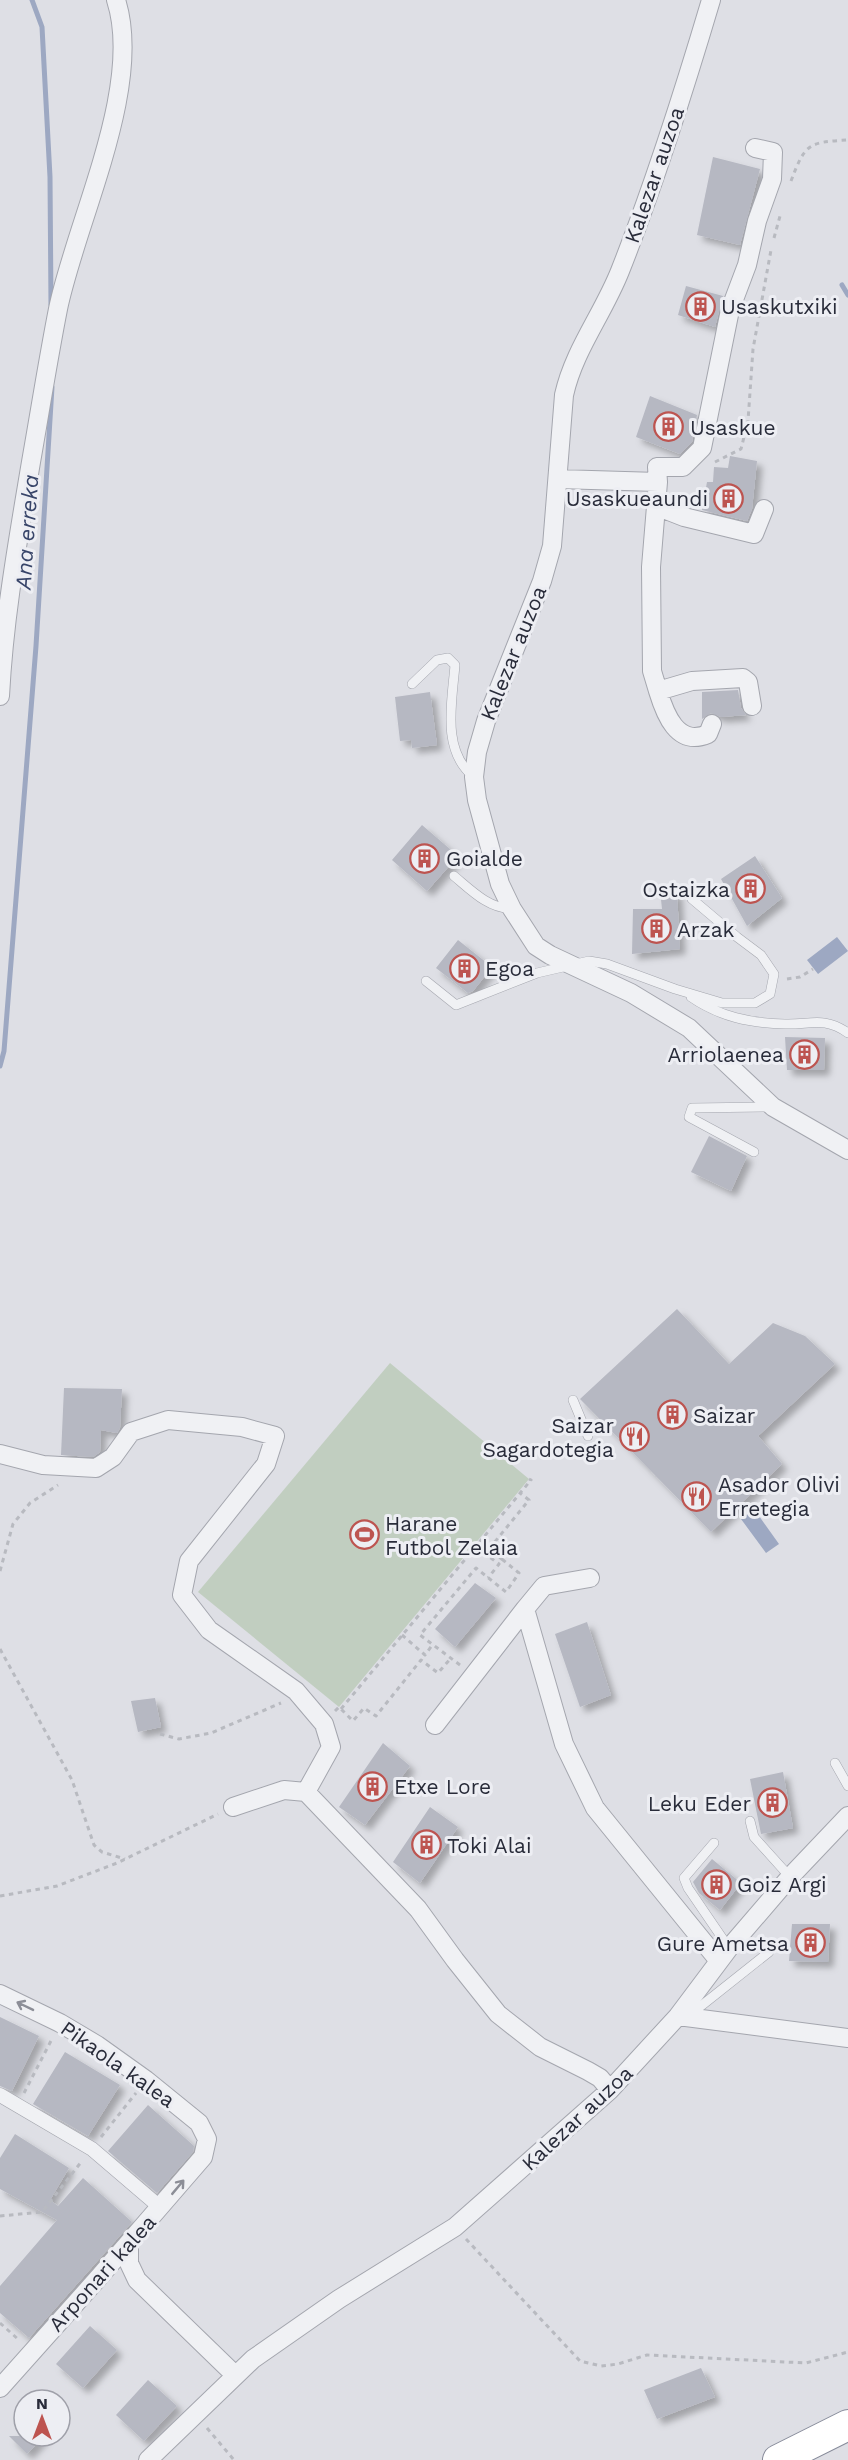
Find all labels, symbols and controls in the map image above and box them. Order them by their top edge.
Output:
street label: Kalezar auzoa [619,103,689,247]
building icon: Usaskutxiki [684,290,716,322]
place label: Usaskutxiki [721,294,838,319]
building icon: Usaskue [653,411,685,443]
place label: Usaskue [690,415,776,440]
water label: Ana erreka [10,474,43,591]
building icon: Usaskueaundi [713,482,745,514]
place label: Usaskueaundi [566,486,708,511]
street label: Kalezar auzoa [475,582,551,724]
building icon: Goialde [409,842,441,874]
place label: Goialde [446,846,523,871]
building icon: Ostaizka [735,873,767,905]
place label: Ostaizka [642,877,730,902]
building icon: Arzak [640,913,672,945]
place label: Arzak [677,917,735,942]
building icon: Egoa [448,952,480,984]
place label: Egoa [485,956,534,981]
building icon: Arriolaenea [789,1038,821,1070]
place label: Arriolaenea [667,1042,784,1067]
building icon: Saizar [656,1399,688,1431]
place label: Saizar [693,1403,756,1428]
place label: Saizar Sagardotegia [482,1413,614,1462]
restaurant icon: Saizar Sagardotegia [619,1421,651,1453]
place label: Asador Olivi Erretegia [718,1472,840,1521]
restaurant icon: Asador Olivi Erretegia [681,1480,713,1512]
place label: Harane Futbol Zelaia [385,1511,518,1560]
sports icon: Harane Futbol Zelaia [348,1519,380,1551]
building icon: Etxe Lore [357,1770,389,1802]
place label: Etxe Lore [394,1774,491,1799]
building icon: Leku Eder [756,1787,788,1819]
place label: Leku Eder [648,1791,751,1816]
building icon: Toki Alai [410,1829,442,1861]
place label: Toki Alai [447,1833,532,1858]
building icon: Goiz Argi [700,1868,732,1900]
place label: Goiz Argi [737,1872,827,1897]
building icon: Gure Ametsa [794,1927,826,1959]
place label: Gure Ametsa [657,1931,789,1956]
one-way arrow [17,1999,35,2011]
street label: Pikaola kalea [56,2015,180,2113]
street label: Kalezar auzoa [516,2060,638,2176]
one-way arrow [171,2180,185,2195]
street label: Arponari kalea [43,2209,161,2337]
north arrow [12,2388,72,2448]
text: N [36,2394,48,2413]

